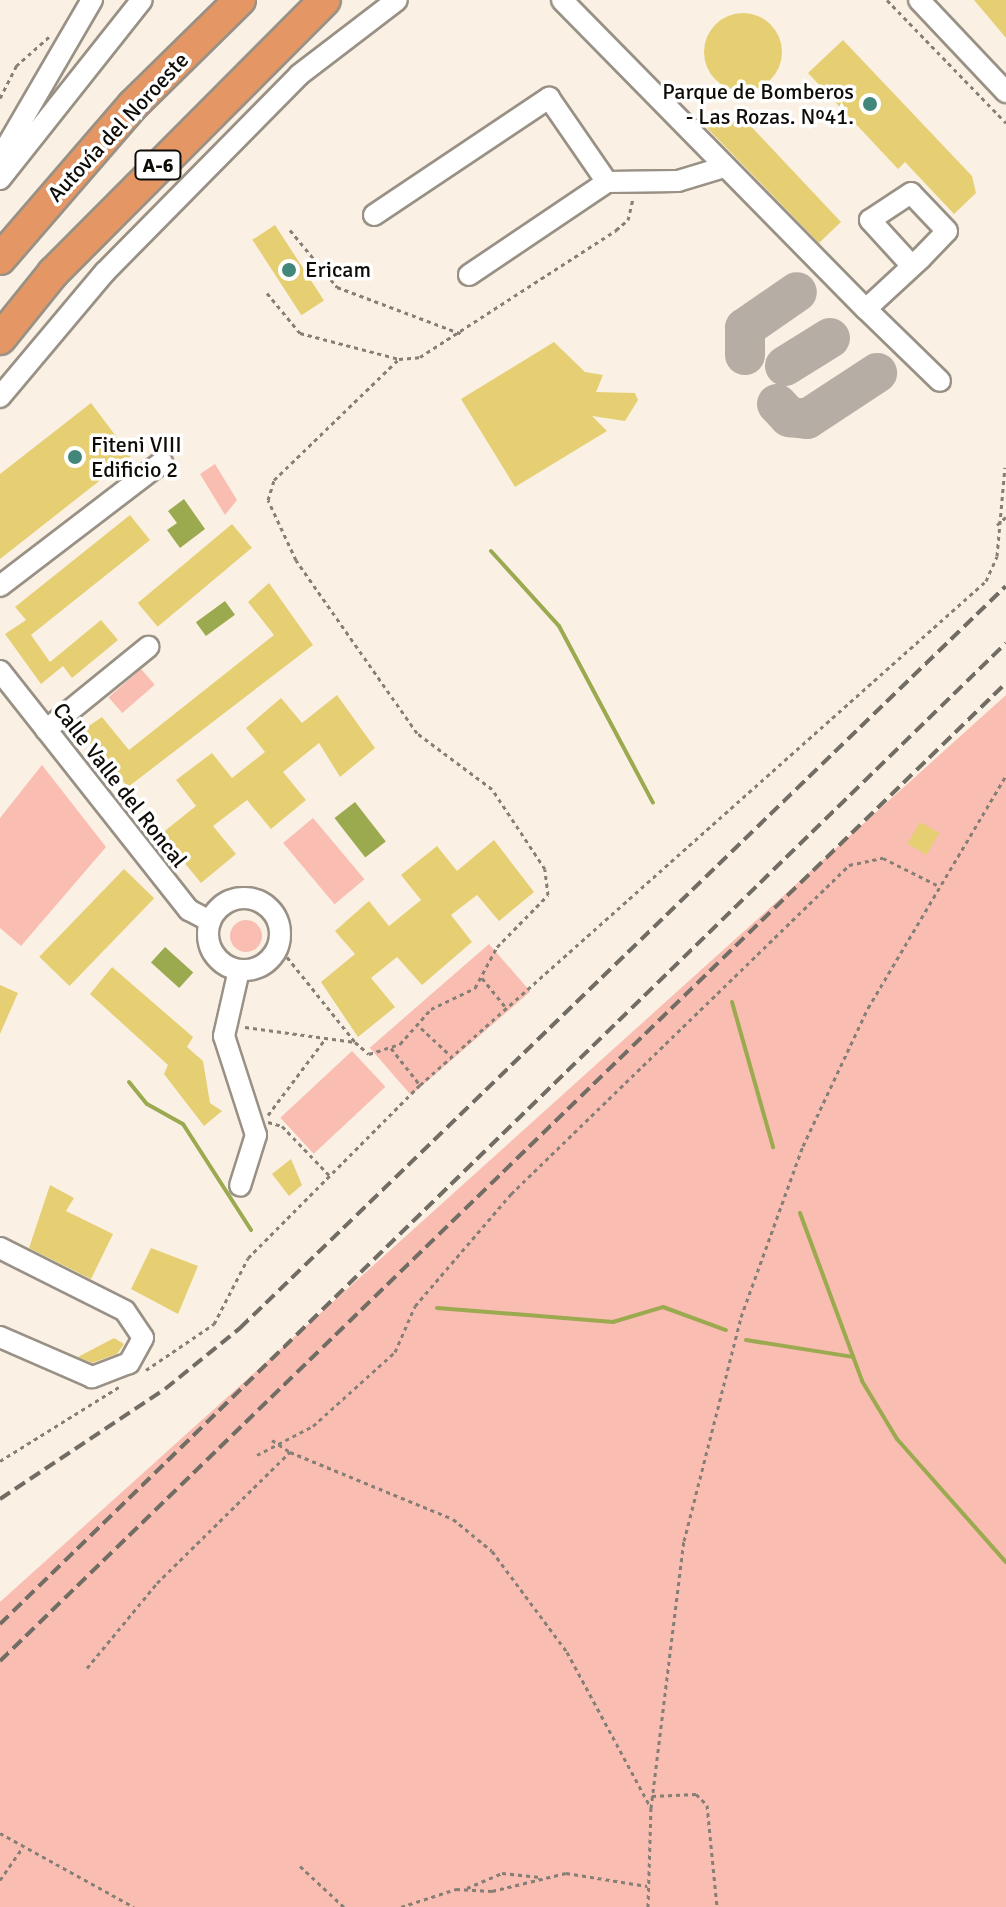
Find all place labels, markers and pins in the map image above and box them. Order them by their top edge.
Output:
place label: Parque de Bomberos - Las Rozas. Nº41. [662,78,854,130]
marker: Parque de Bomberos - Las Rozas. Nº41. [861,95,879,113]
place label: Ericam [305,257,371,283]
marker: Ericam [280,261,298,279]
place label: Fiteni VIII Edificio 2 [91,431,182,482]
marker: Fiteni VIII Edificio 2 [66,448,84,466]

